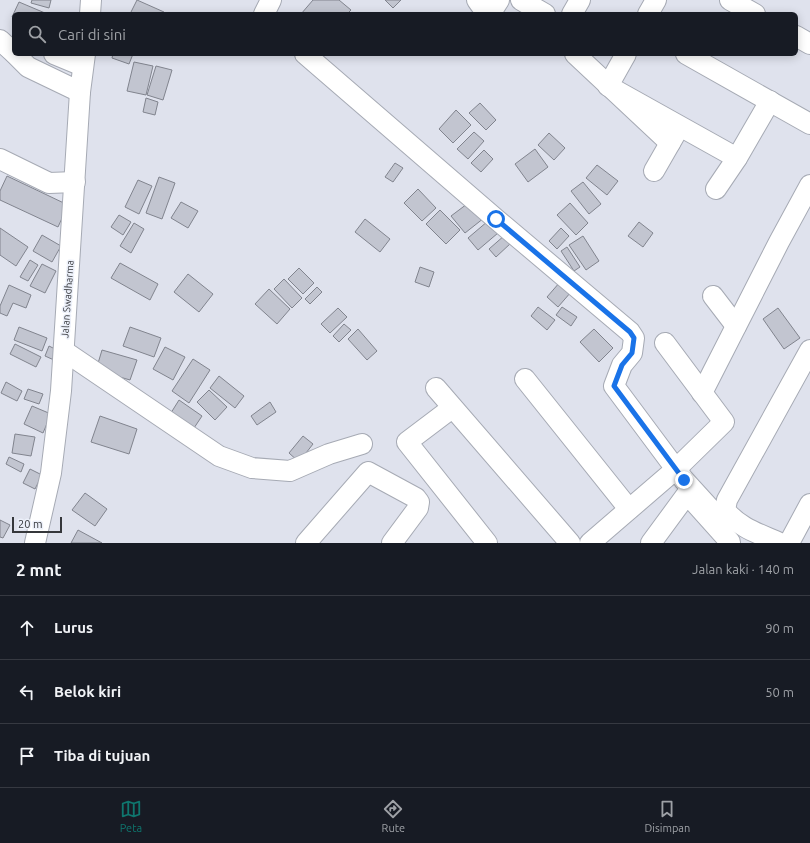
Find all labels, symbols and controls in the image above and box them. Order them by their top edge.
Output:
search box [12,12,798,56]
icon: search [26,23,48,45]
text: Cari di sini [58,26,126,43]
route start [487,210,505,228]
street label: Jalan Swadharma [59,260,76,338]
route end [675,471,693,489]
scale bar [12,515,62,534]
text: 20 m [18,518,42,530]
text: 2 mnt [16,560,62,579]
text: Jalan kaki · 140 m [692,562,794,576]
icon: ahead [16,617,38,639]
text: Lurus [54,619,93,636]
text: 90 m [765,621,794,635]
icon: left [16,681,38,703]
text: Belok kiri [54,683,121,700]
text: 50 m [765,685,794,699]
icon: arrive [16,745,38,767]
text: Tiba di tujuan [54,747,150,764]
tab: Peta [120,798,142,834]
tab: Rute [382,798,405,834]
tab: Disimpan [645,798,690,834]

